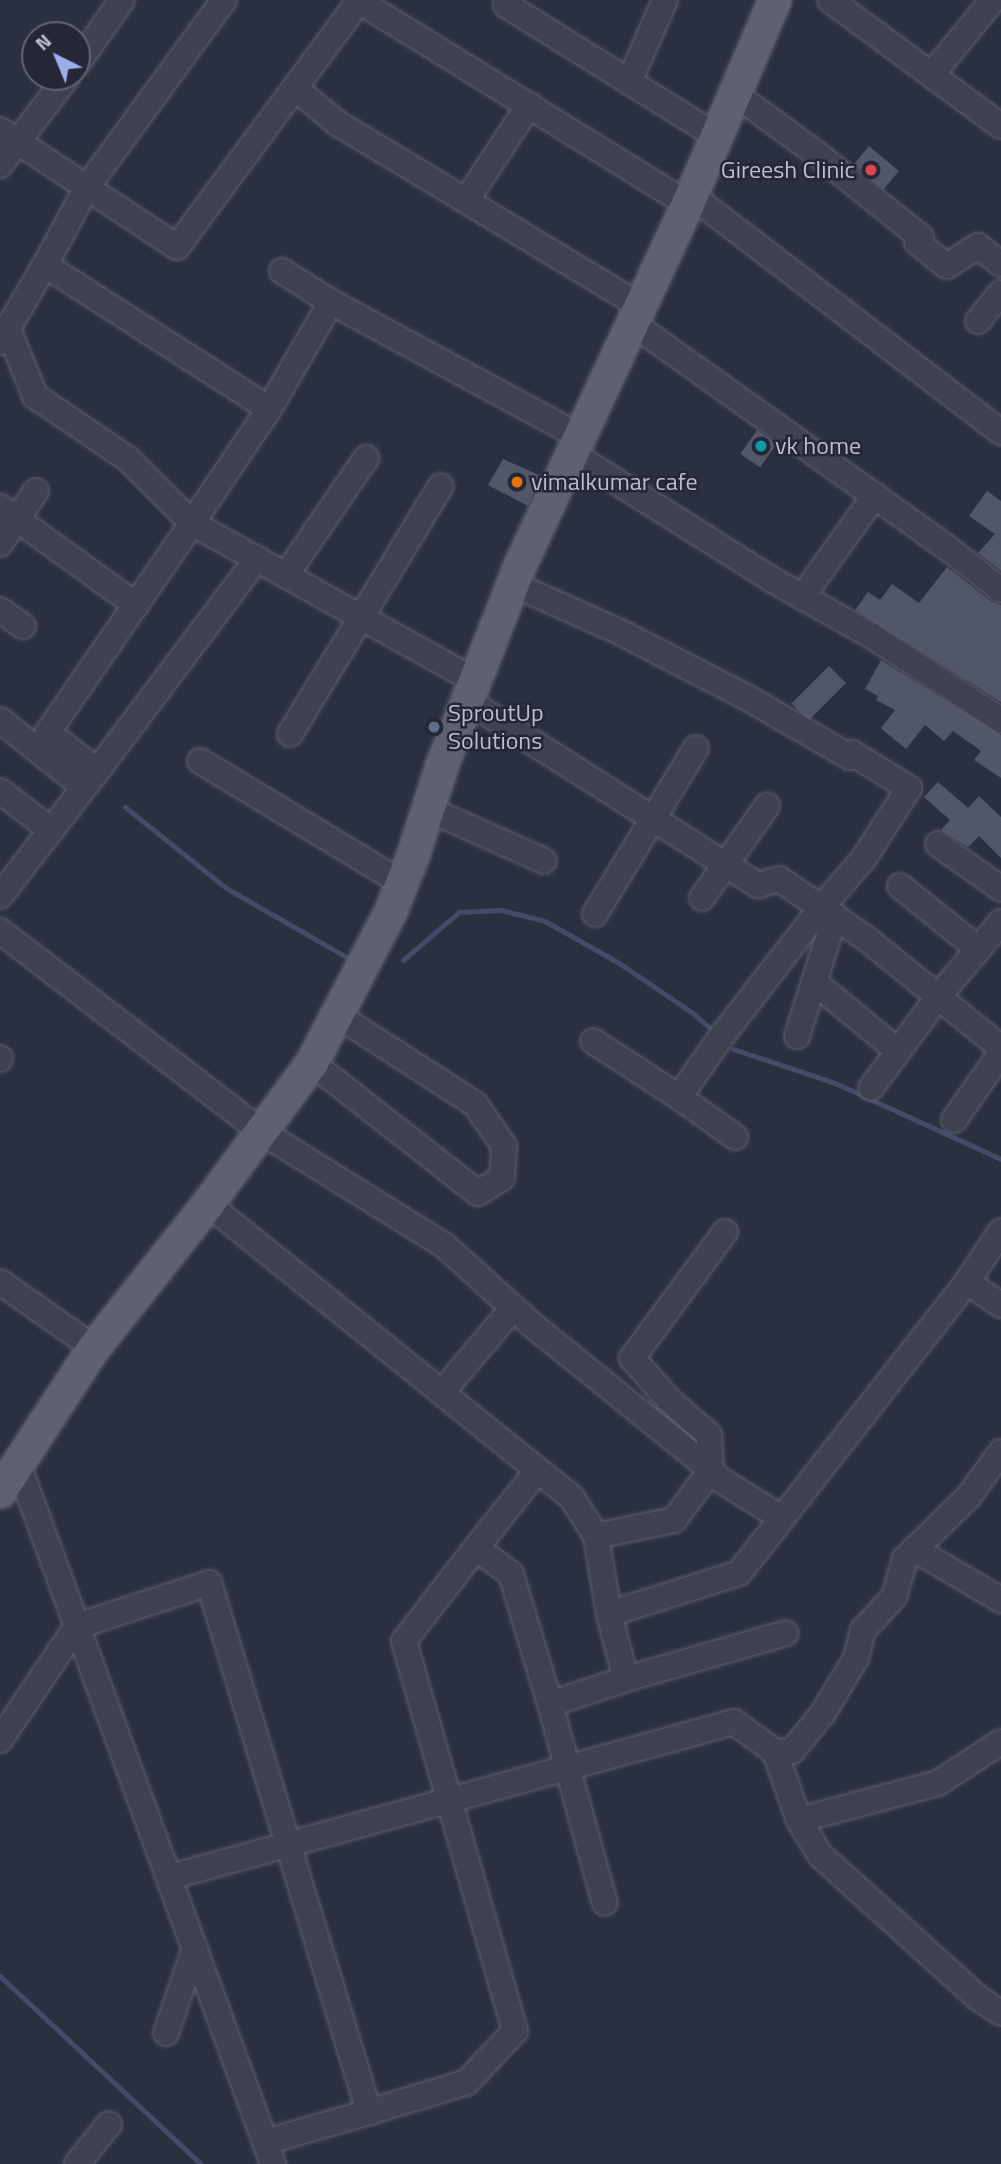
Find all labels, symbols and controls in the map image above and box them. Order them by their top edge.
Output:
north arrow [21,21,91,91]
text: N [28,27,57,57]
place label: Gireesh Clinic [721,156,855,184]
marker: Gireesh Clinic [861,160,881,180]
place label: vk home [775,432,861,460]
marker: vk home [753,438,769,454]
place label: vimalkumar cafe [531,468,698,496]
marker: vimalkumar cafe [509,474,525,490]
place label: SproutUp Solutions [448,699,544,755]
marker: SproutUp Solutions [426,719,442,735]

